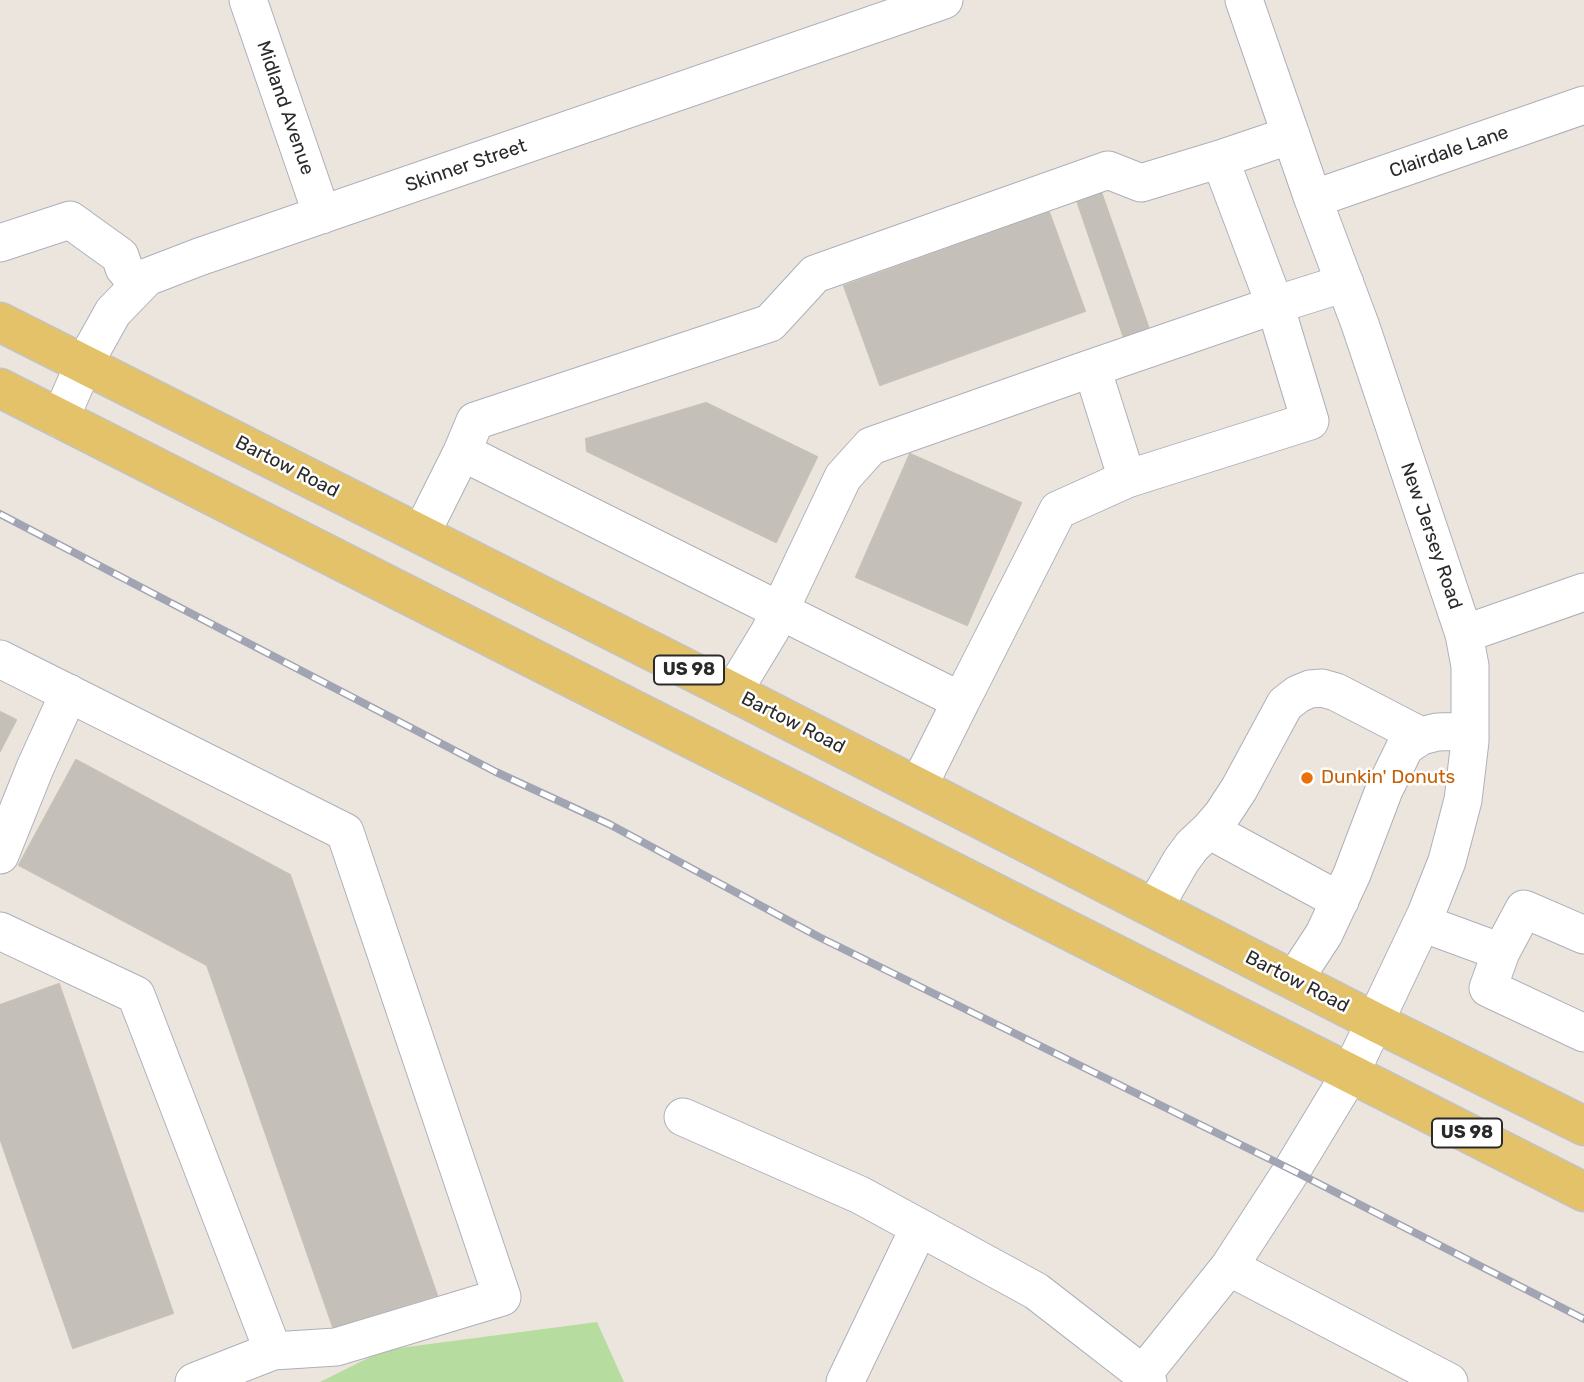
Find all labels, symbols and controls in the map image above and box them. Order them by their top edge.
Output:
street label: Midland Avenue [251,38,319,178]
street label: Clairdale Lane [1386,121,1512,183]
street label: Skinner Street [402,135,530,197]
street label: Bartow Road [231,431,343,503]
street label: New Jersey Road [1395,460,1467,612]
road number: US 98 [654,656,724,684]
street label: Bartow Road [737,687,849,759]
place label: Dunkin' Donuts [1321,767,1455,789]
marker: Dunkin' Donuts [1299,770,1315,786]
street label: Bartow Road [1241,946,1353,1018]
road number: US 98 [1432,1118,1502,1148]

